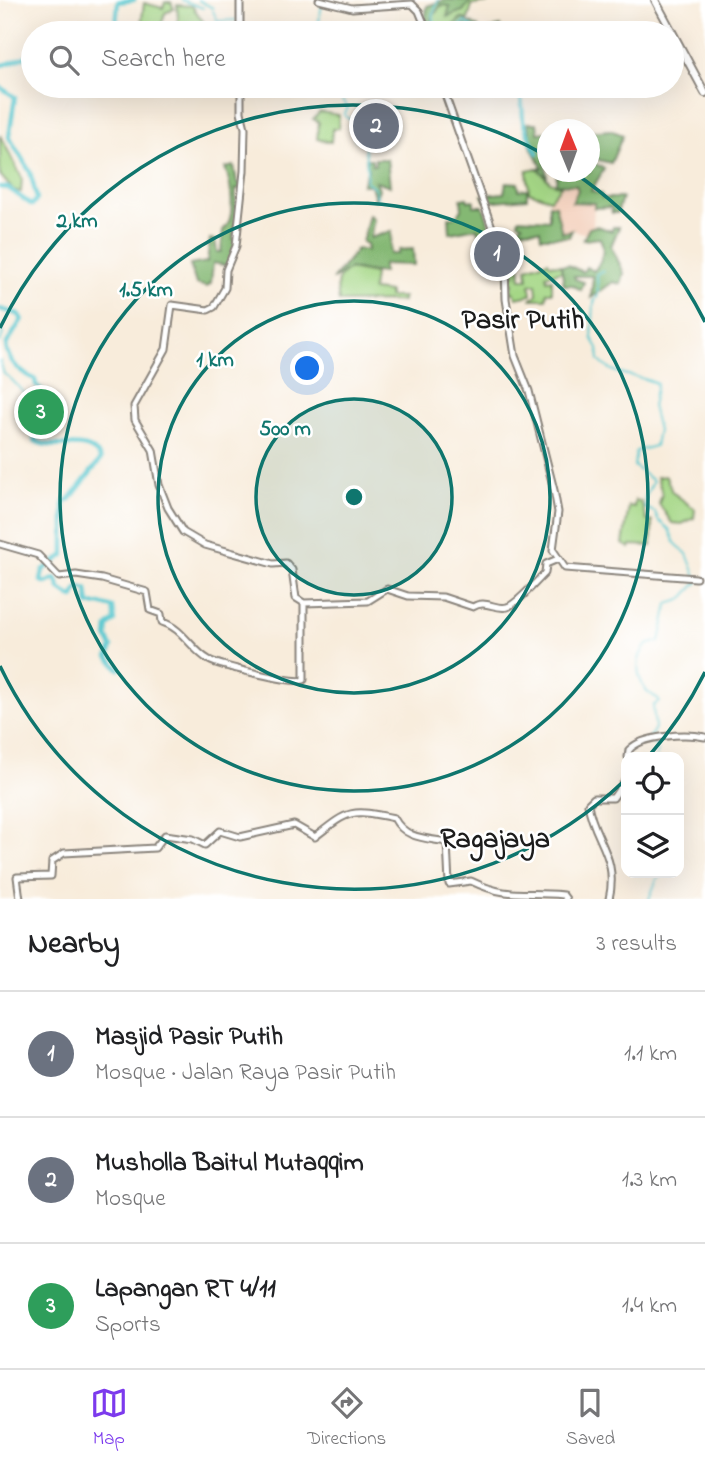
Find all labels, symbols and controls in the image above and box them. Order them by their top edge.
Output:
search box [21,21,684,98]
icon: search [45,41,83,79]
text: Search here [101,41,226,79]
pin: 2 [353,100,399,152]
north arrow [537,119,600,182]
text: 2 km [55,207,98,237]
pin: 1 [474,228,520,280]
text: 1.5 km [119,276,173,306]
district label: Pasir Putih [462,301,584,342]
text: 1 km [196,346,234,376]
your location [290,351,324,385]
pin: 3 [18,386,64,438]
text: 500 m [259,415,311,445]
centre of rings [342,485,366,509]
map controls [621,752,684,878]
button: locate [621,752,684,815]
button: layers [621,815,684,878]
district label: Ragajaya [440,820,550,862]
text: Nearby [28,923,120,967]
text: 3 results [596,928,677,961]
text: Masjid Pasir Putih [95,1019,283,1057]
text: 1 [47,1038,55,1071]
text: 1.1 km [624,1038,677,1071]
text: Mosque · Jalan Raya Pasir Putih [95,1057,396,1090]
text: Musholla Baitul Mutaqqim [95,1145,364,1183]
text: 2 [45,1164,57,1197]
text: 1.3 km [622,1164,677,1197]
text: Mosque [95,1183,166,1216]
text: Lapangan RT 4/11 [95,1271,276,1309]
text: 3 [46,1290,56,1323]
text: 1.4 km [622,1290,677,1323]
text: Sports [95,1309,161,1342]
tab: Map [90,1384,128,1453]
tab: Directions [307,1384,386,1453]
tab: Saved [566,1384,615,1453]

